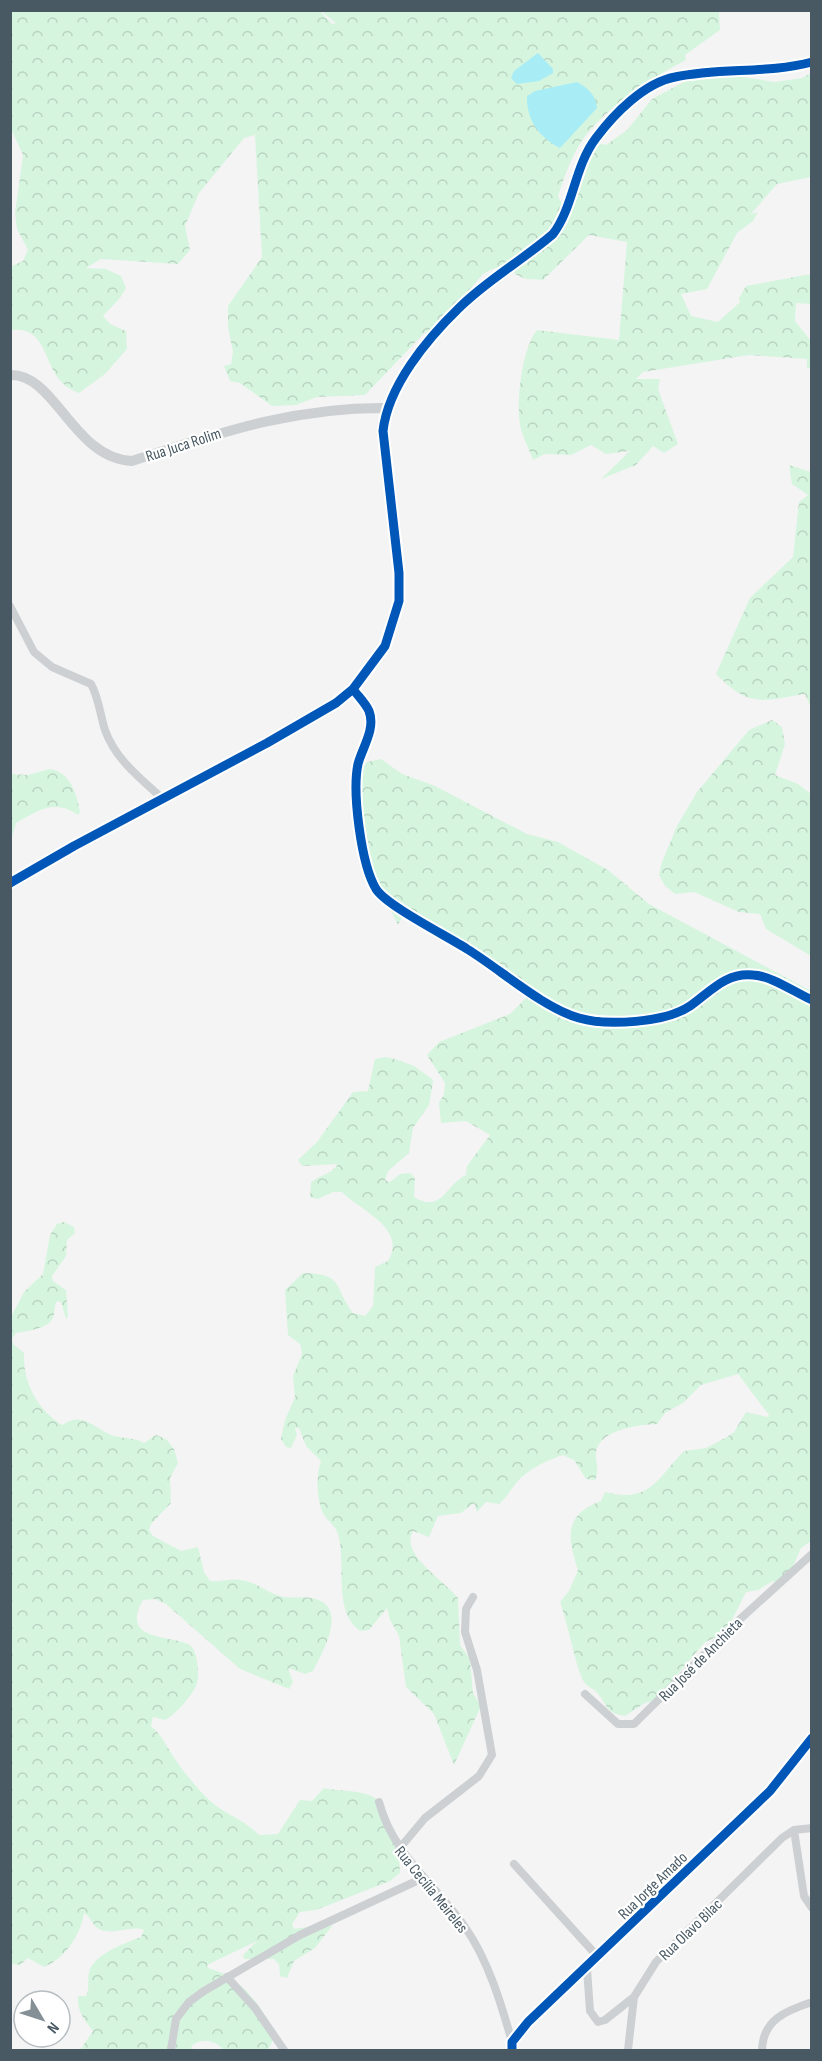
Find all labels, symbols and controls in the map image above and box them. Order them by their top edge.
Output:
street label: Rua Juca Rolim [143,424,224,467]
street label: Rua José de Anchieta [655,1614,747,1706]
street label: Rua Cecília Meireles [390,1843,472,1937]
street label: Rua Jorge Amado [614,1848,692,1924]
street label: Rua Olavo Bilac [655,1895,727,1965]
north arrow [12,1989,72,2049]
text: N [42,2018,63,2037]

